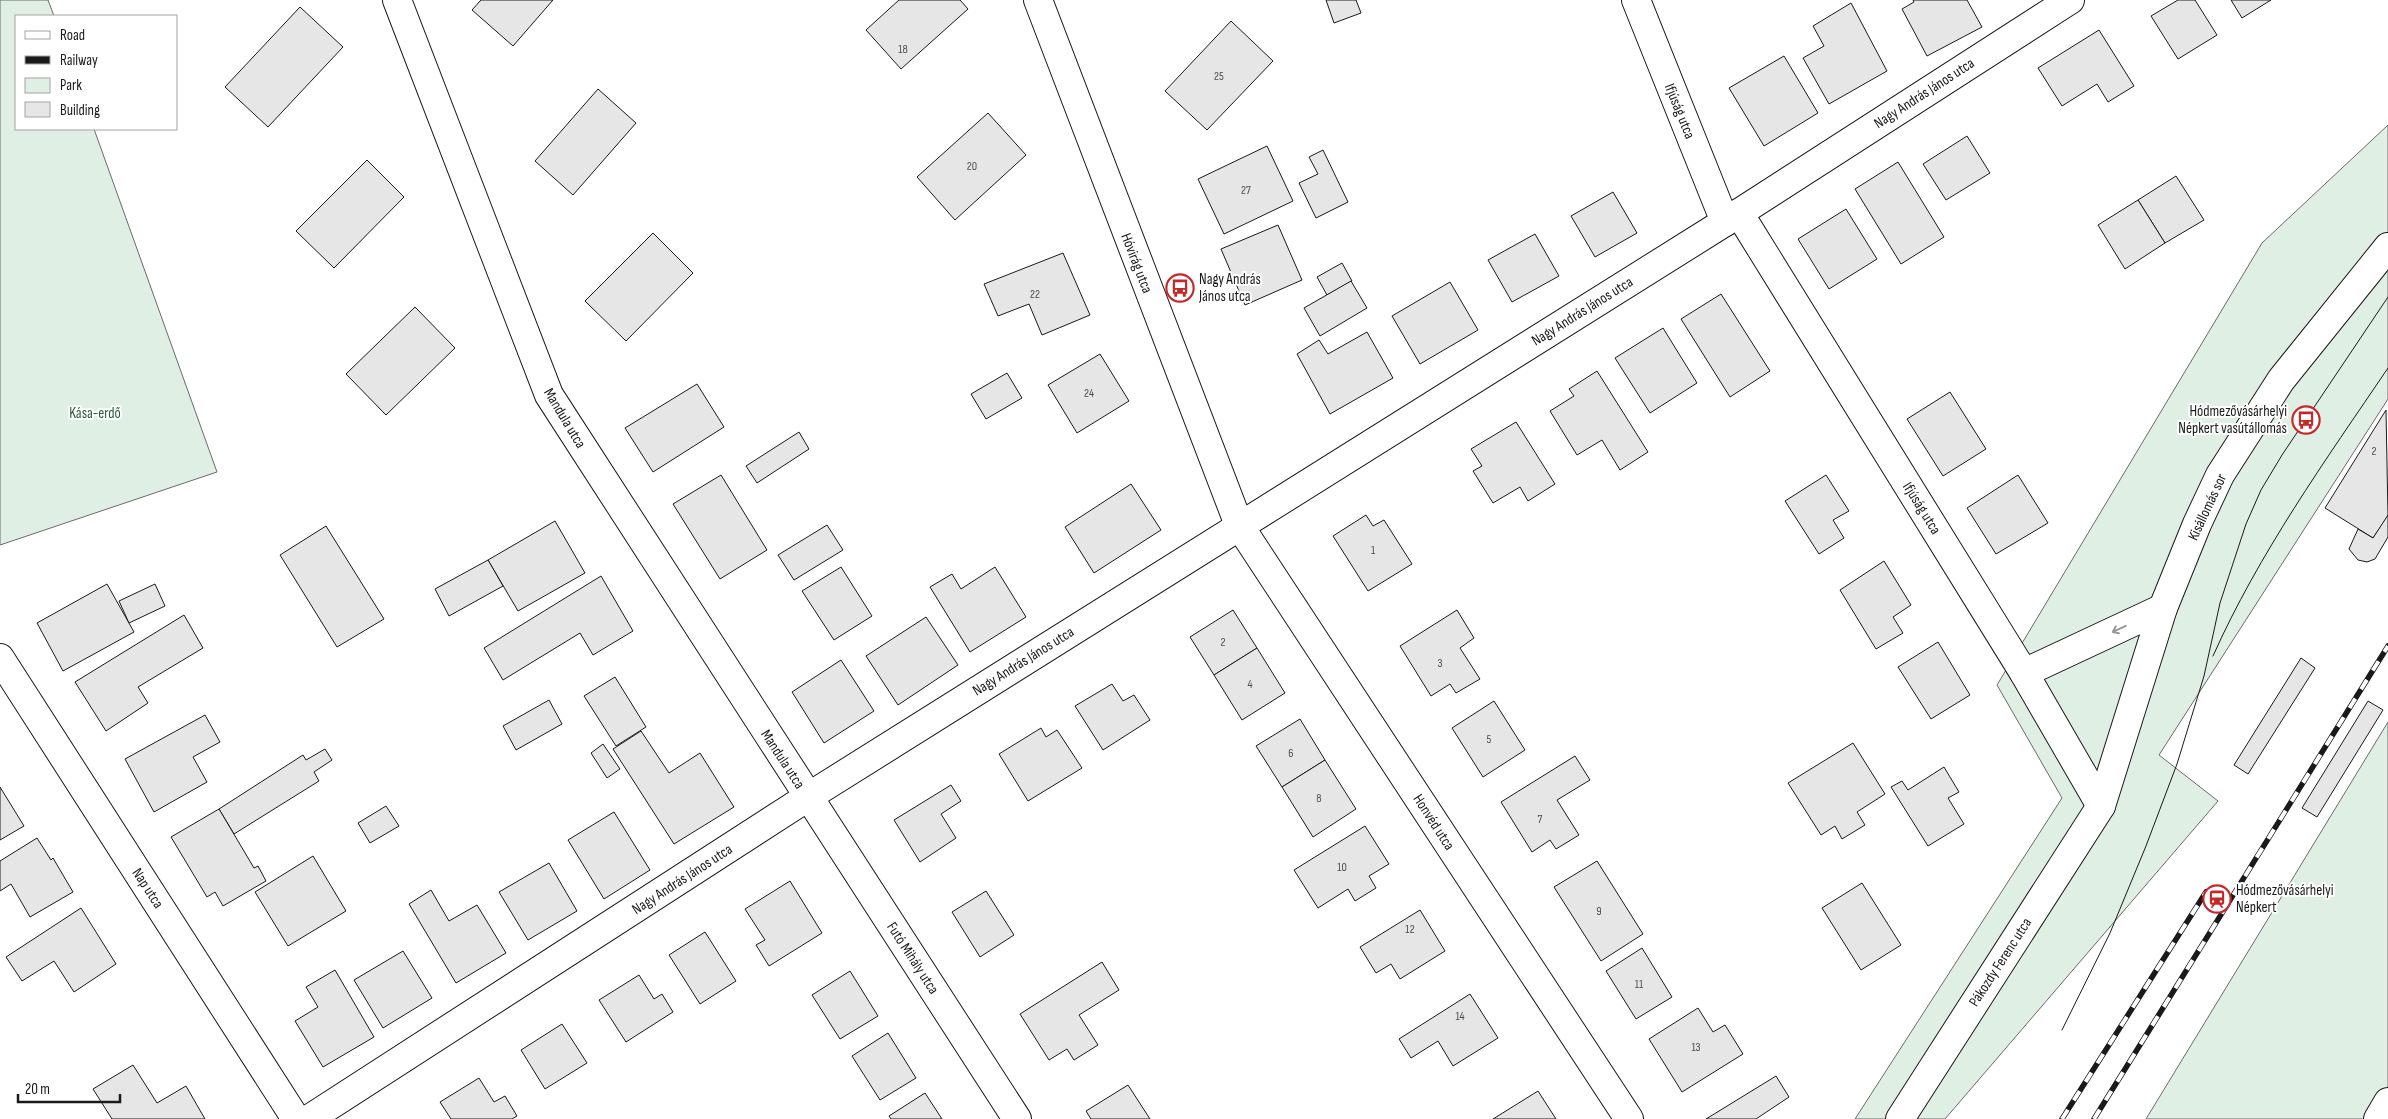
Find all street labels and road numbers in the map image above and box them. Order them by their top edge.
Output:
street label: Nagy András János utca [1870,54,1978,133]
street label: Ifjúság utca [1660,81,1699,142]
street label: Hóvirág utca [1116,230,1157,296]
street label: Nagy András János utca [1528,273,1637,350]
street label: Mandula utca [539,385,590,452]
street label: Kisállomás sor [2184,470,2231,544]
street label: Ifjúság utca [1898,479,1945,538]
street label: Nagy András János utca [969,623,1078,700]
street label: Mandula utca [756,726,809,793]
street label: Honvéd utca [1408,791,1459,854]
street label: Nagy András János utca [628,840,736,919]
street label: Nap utca [128,865,168,912]
street label: Pákozdy Ferenc utca [1965,914,2036,1010]
street label: Futó Mihály utca [882,919,943,998]

